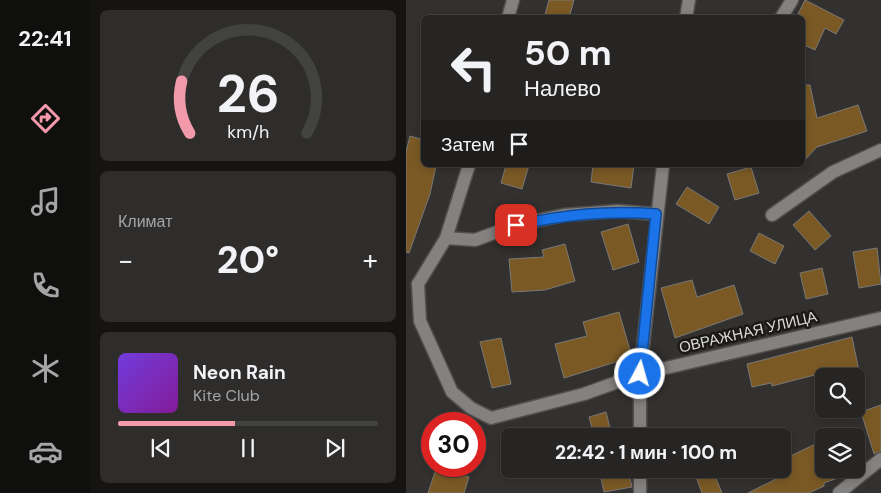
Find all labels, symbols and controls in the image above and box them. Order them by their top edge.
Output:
text: 22:41 [18,24,72,53]
text: 50 m [524,30,612,76]
icon: left [441,35,506,100]
text: 26 [217,60,279,128]
text: Налево [524,74,601,103]
icon: directions [28,101,63,136]
text: km/h [227,120,269,144]
icon: arrive [505,130,533,158]
text: Затем [441,132,495,157]
icon: music [28,184,63,219]
pin [495,204,537,246]
text: Климат [118,211,172,232]
icon: arrive [502,211,530,239]
text: 20° [217,235,279,285]
text: − [118,242,133,279]
text: + [363,242,378,279]
icon: phone [28,268,63,303]
street label: ОВРАЖНАЯ УЛИЦА [677,306,819,358]
position arrow [613,347,665,399]
icon: climate [28,351,63,386]
text: Neon Rain [193,360,286,385]
map controls [815,368,865,478]
button: search [815,368,865,418]
text: Kite Club [193,385,260,406]
speed limit sign: 30 [421,412,486,477]
button: layers [815,428,865,478]
icon: car [28,434,63,469]
icon: previous [147,434,175,462]
icon: pause [234,434,262,462]
icon: next [321,434,349,462]
text: 22:42 · 1 мин · 100 m [555,440,737,465]

